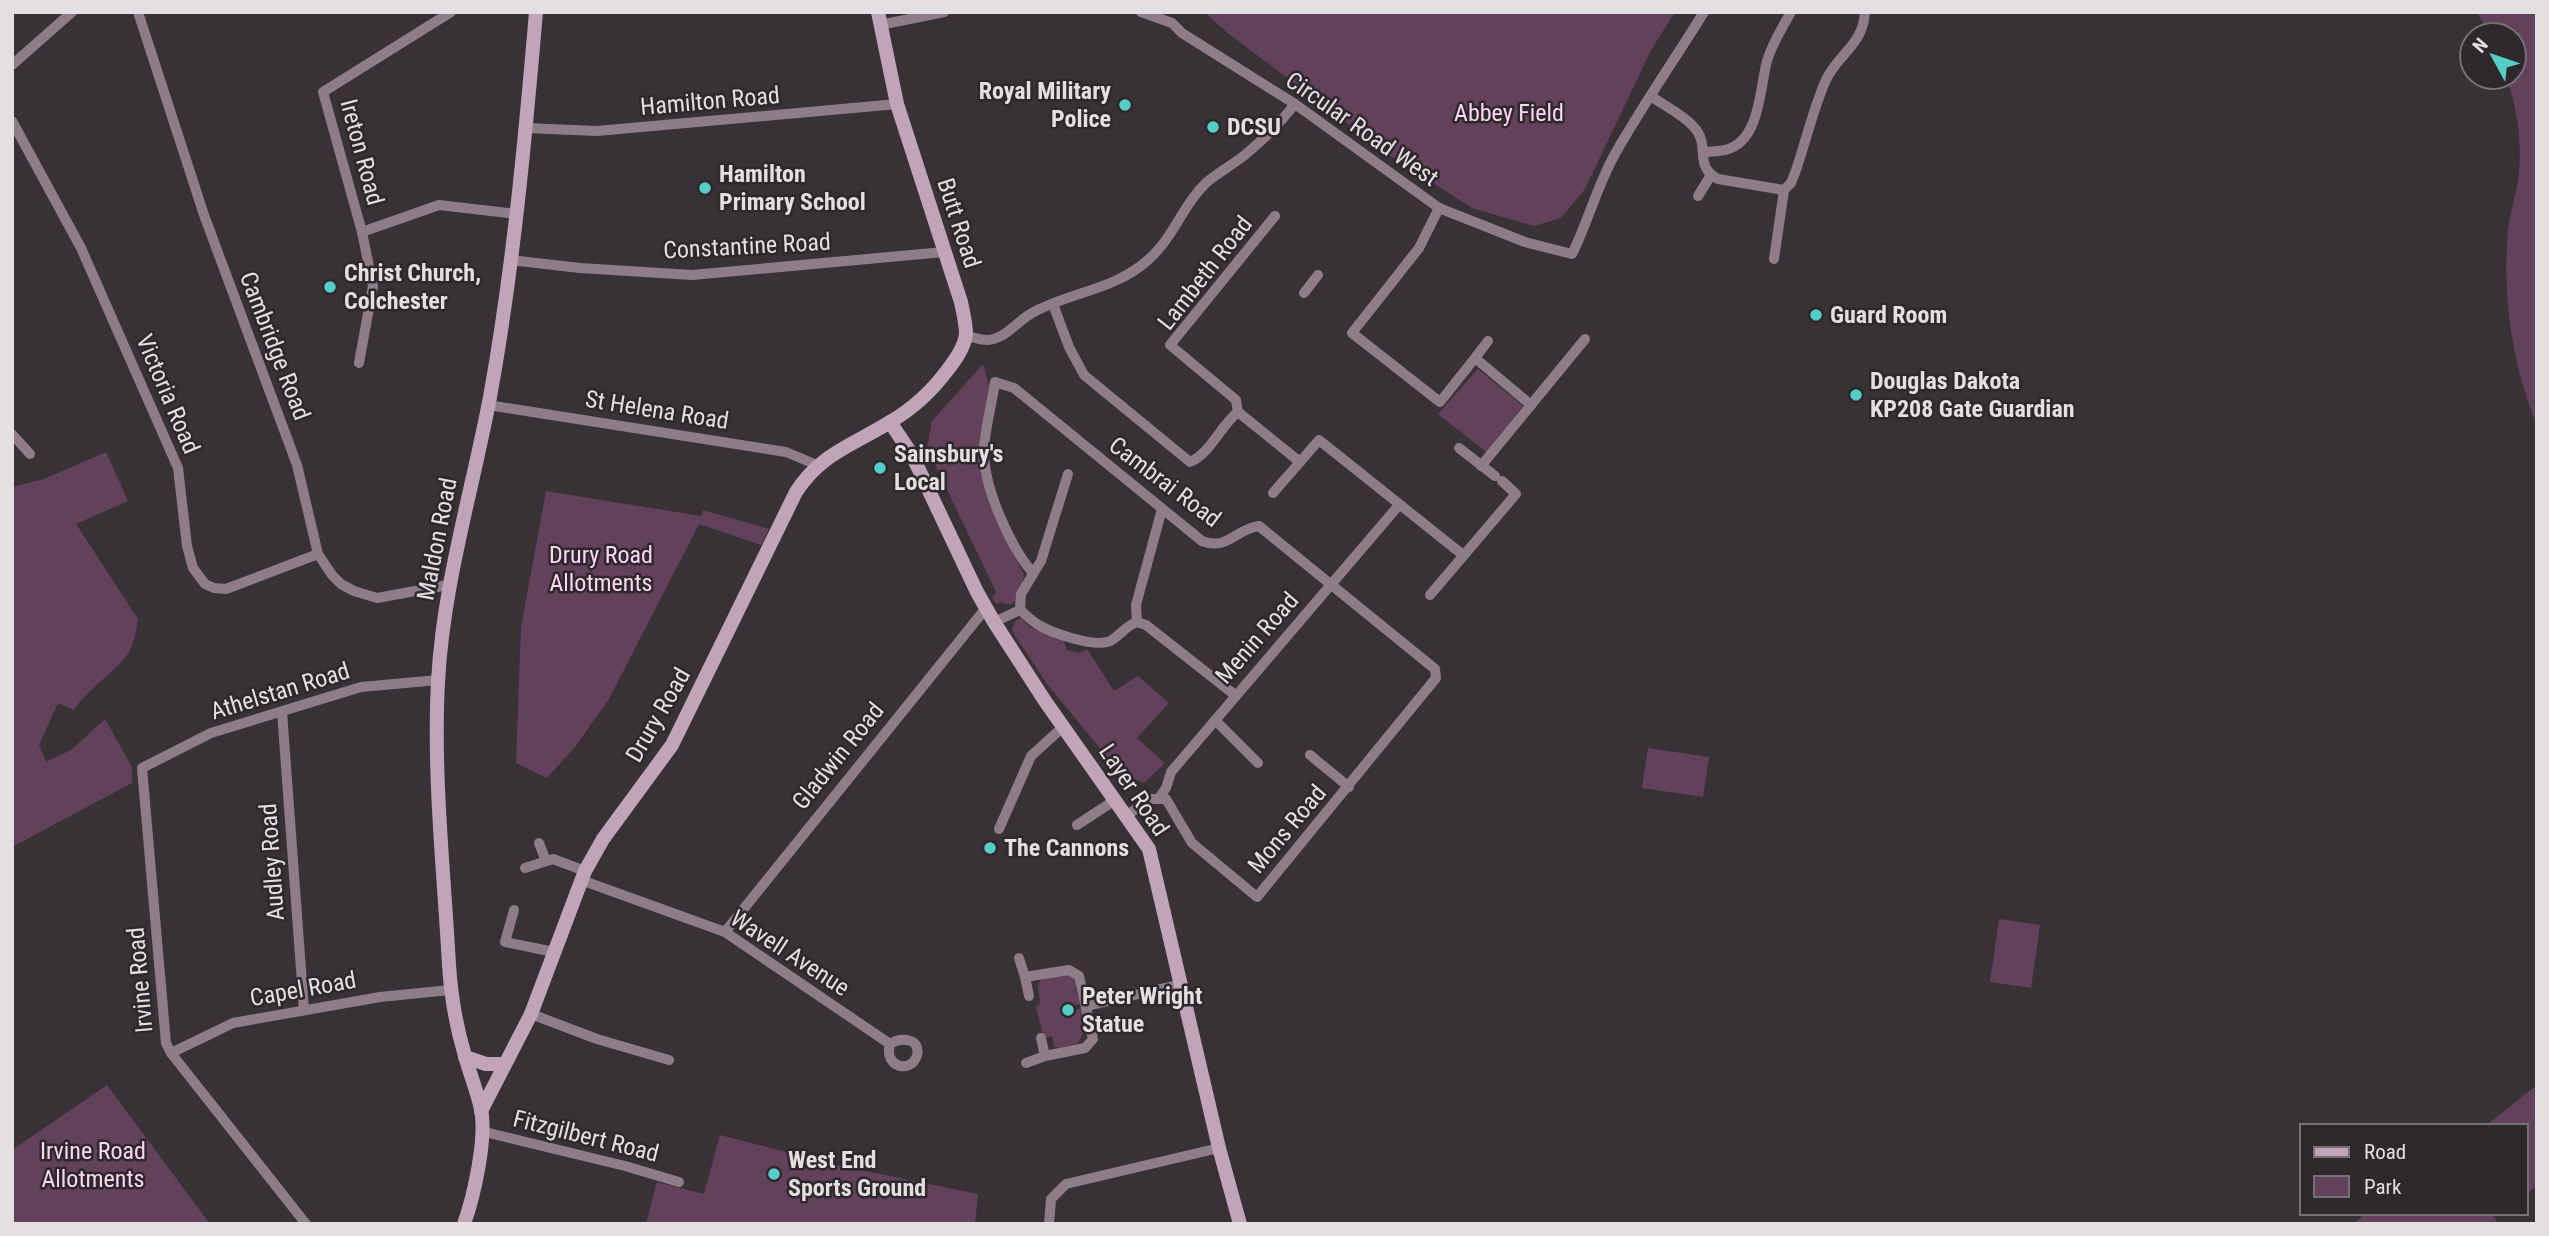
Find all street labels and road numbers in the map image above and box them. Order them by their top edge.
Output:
street label: Circular Road West [1280,66,1444,192]
street label: Hamilton Road [639,81,781,121]
street label: Ireton Road [334,96,390,208]
street label: Butt Road [931,175,987,271]
street label: Lambeth Road [1152,211,1258,335]
street label: Constantine Road [663,228,831,264]
street label: Cambridge Road [234,268,316,424]
street label: Victoria Road [130,330,206,458]
street label: St Helena Road [583,385,731,435]
street label: Cambrai Road [1104,431,1226,533]
street label: Maldon Road [411,475,463,603]
street label: Menin Road [1210,587,1304,689]
street label: Athelstan Road [207,657,353,725]
street label: Drury Road [620,663,696,767]
street label: Gladwin Road [786,697,890,815]
street label: Layer Road [1093,739,1175,841]
street label: Mons Road [1242,779,1332,879]
street label: Audley Road [254,802,290,922]
street label: Wavell Avenue [725,904,855,1002]
street label: Irvine Road [121,926,159,1034]
street label: Capel Road [248,966,358,1012]
street label: Fitzgilbert Road [510,1104,662,1168]

